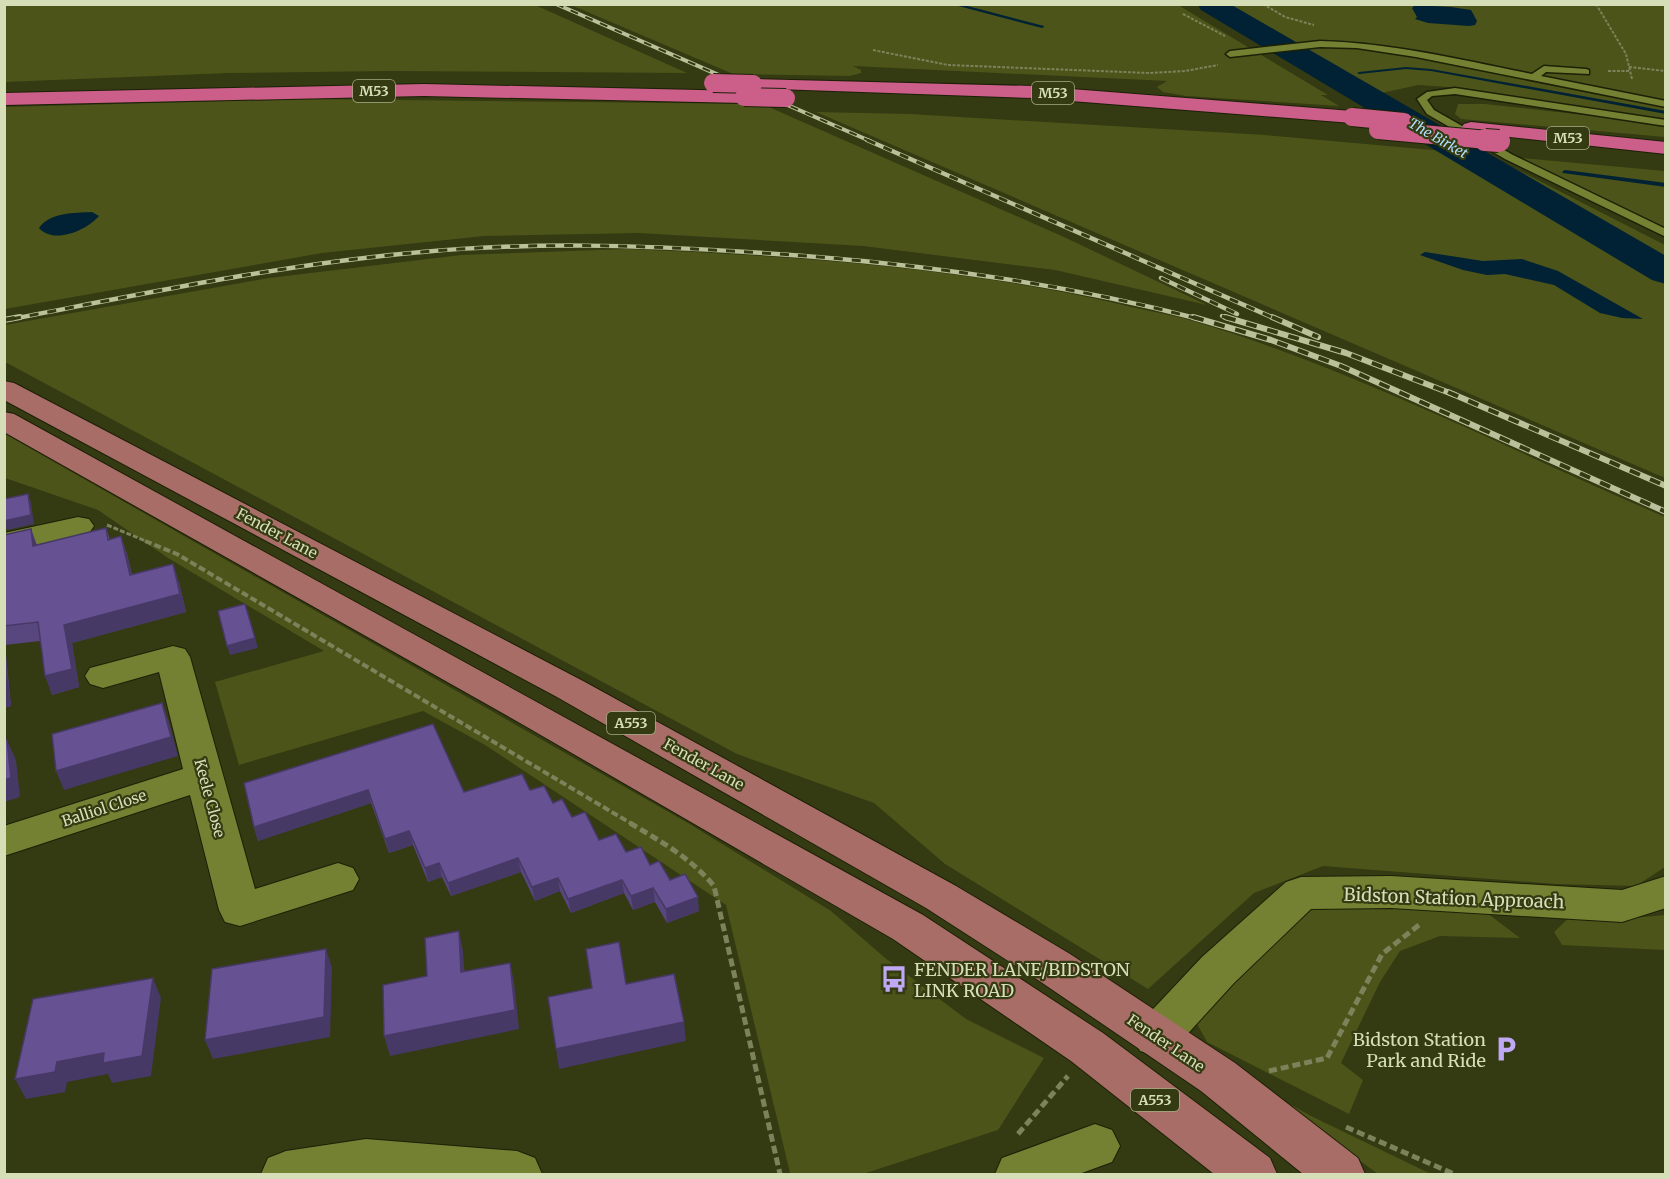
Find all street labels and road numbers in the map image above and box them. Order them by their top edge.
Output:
road number: M53 [353,80,395,102]
road number: M53 [1032,82,1074,104]
road number: M53 [1547,127,1589,149]
street label: Fender Lane [233,504,321,562]
road number: A553 [607,712,655,734]
street label: Fender Lane [660,734,748,794]
street label: Keele Close [190,757,230,840]
street label: Balliol Close [59,785,149,831]
street label: Bidston Station Approach [1343,883,1565,913]
street label: Fender Lane [1124,1010,1208,1076]
road number: A553 [1131,1089,1179,1111]

